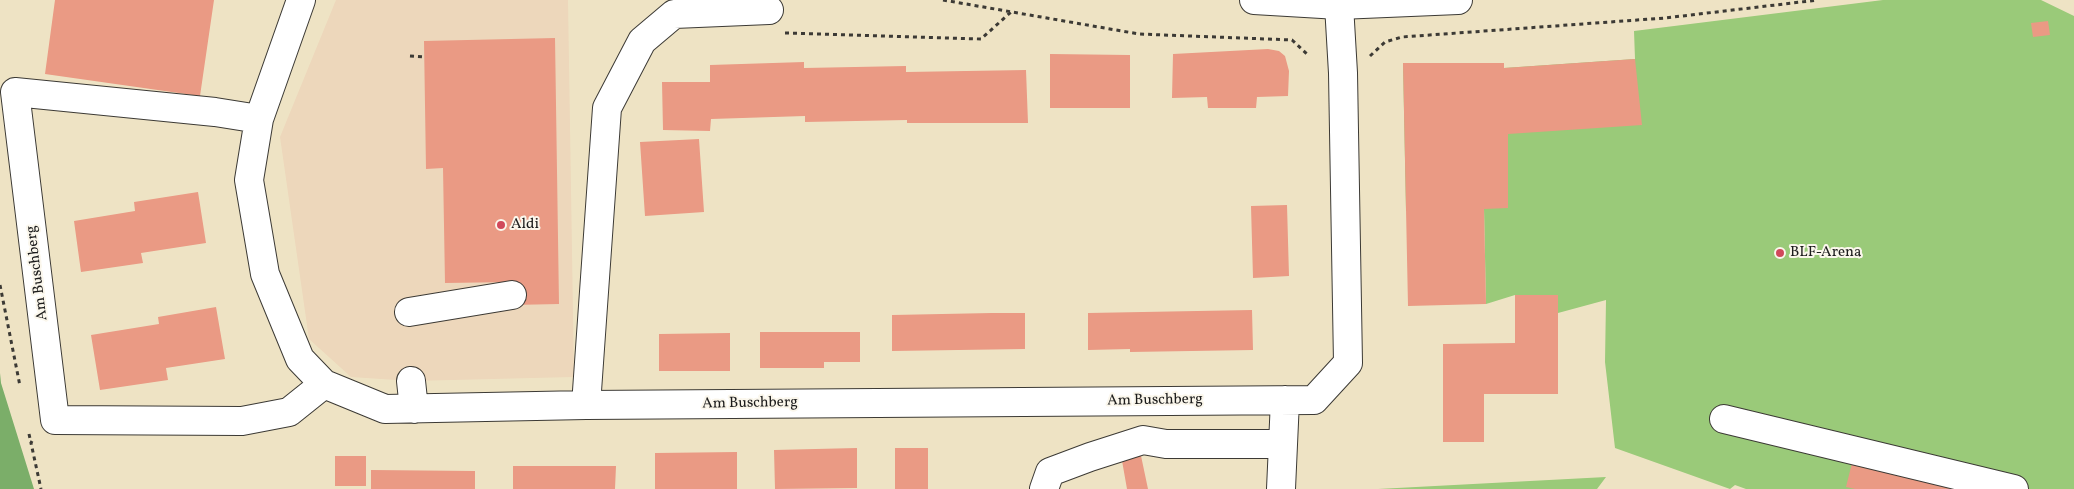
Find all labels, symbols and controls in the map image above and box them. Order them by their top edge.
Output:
place label: Aldi [511,216,539,234]
marker: Aldi [495,219,507,231]
street label: Am Buschberg [23,224,53,322]
place label: BLF-Arena [1790,244,1861,262]
marker: BLF-Arena [1774,247,1786,259]
street label: Am Buschberg [1107,391,1203,411]
street label: Am Buschberg [702,394,798,414]

